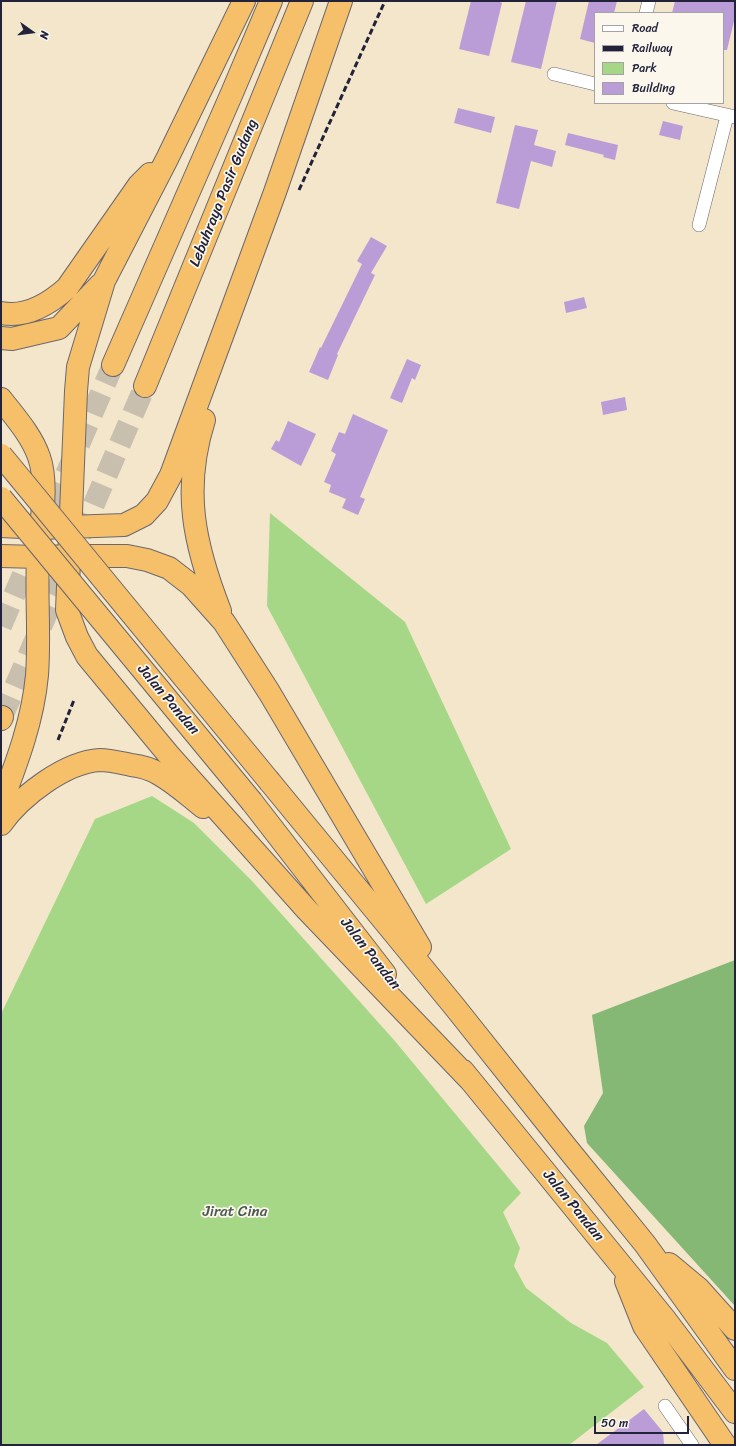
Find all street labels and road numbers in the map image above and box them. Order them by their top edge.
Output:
street label: Lebuhraya Pasir Gudang [186,116,262,270]
street label: Jalan Pandan [133,661,203,739]
street label: Jalan Pandan [336,914,404,994]
street label: Jalan Pandan [539,1167,607,1245]

